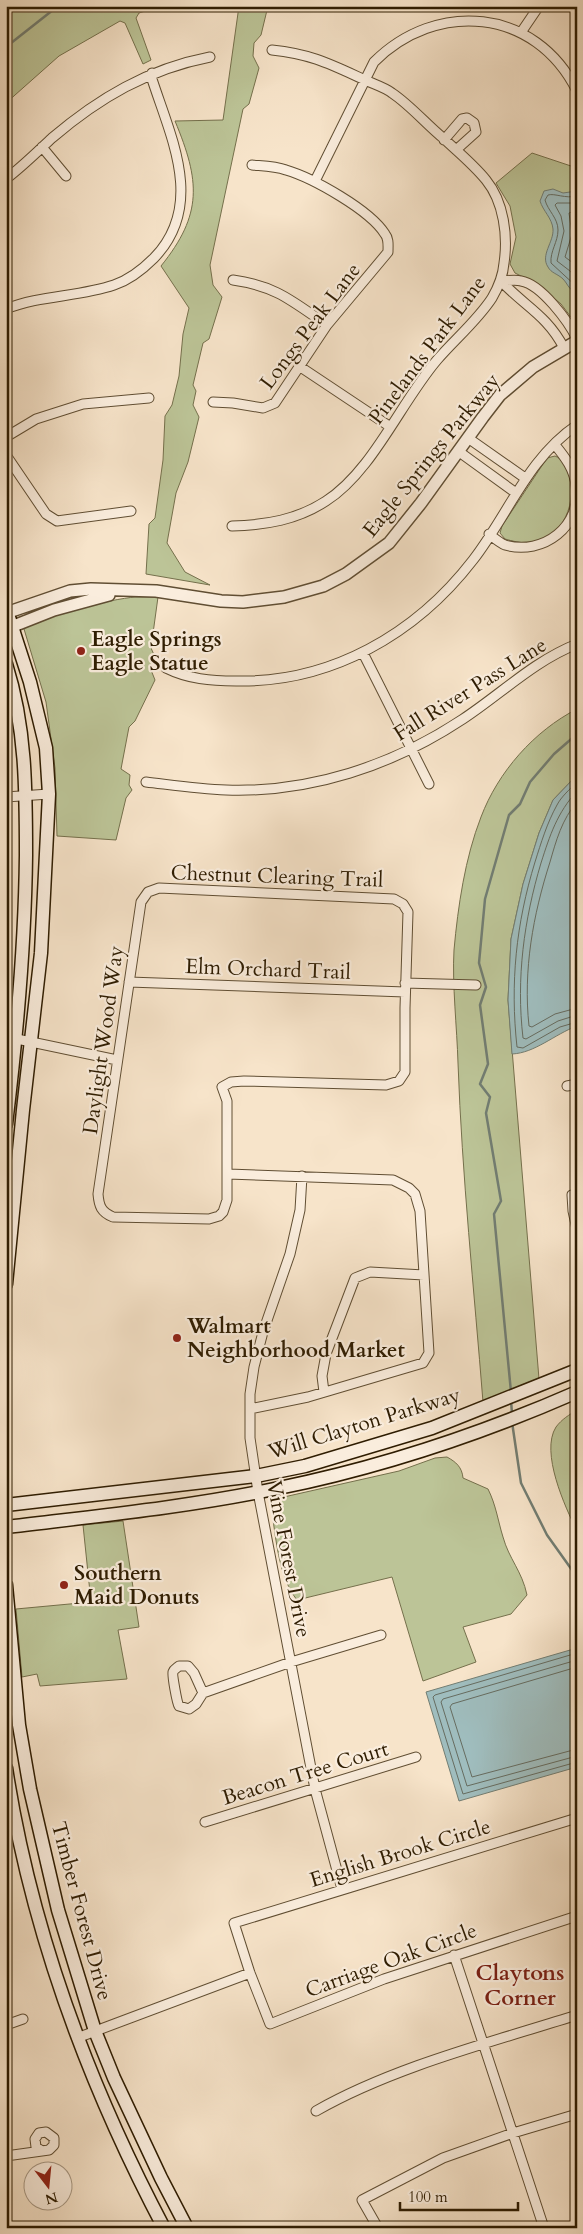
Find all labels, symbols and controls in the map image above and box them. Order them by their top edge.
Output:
street label: Longs Peak Lane [253,257,368,396]
street label: Pinelands Park Lane [362,270,493,431]
street label: Eagle Springs Parkway [356,367,507,543]
place label: Eagle Springs Eagle Statue [91,625,222,678]
street label: Fall River Pass Lane [388,631,552,748]
marker: Eagle Springs Eagle Statue [75,645,87,657]
street label: Chestnut Clearing Trail [170,858,384,895]
street label: Daylight Wood Way [76,944,131,1136]
street label: Elm Orchard Trail [185,952,351,987]
place label: Walmart Neighborhood Market [186,1312,405,1365]
marker: Walmart Neighborhood Market [171,1332,183,1344]
street label: Will Clayton Parkway [263,1380,464,1467]
street label: Vine Forest Drive [259,1478,318,1640]
place label: Southern Maid Donuts [74,1559,199,1612]
marker: Southern Maid Donuts [58,1579,70,1591]
street label: Beacon Tree Court [218,1734,392,1813]
street label: English Brook Circle [306,1812,494,1895]
street label: Timber Forest Drive [44,1819,119,2004]
street label: Carriage Oak Circle [301,1916,481,2005]
district label: Claytons Corner [476,1958,564,2013]
north arrow [22,2162,72,2212]
scale bar [400,2179,518,2211]
text: N [43,2187,60,2209]
text: 100 m [408,2187,448,2207]

